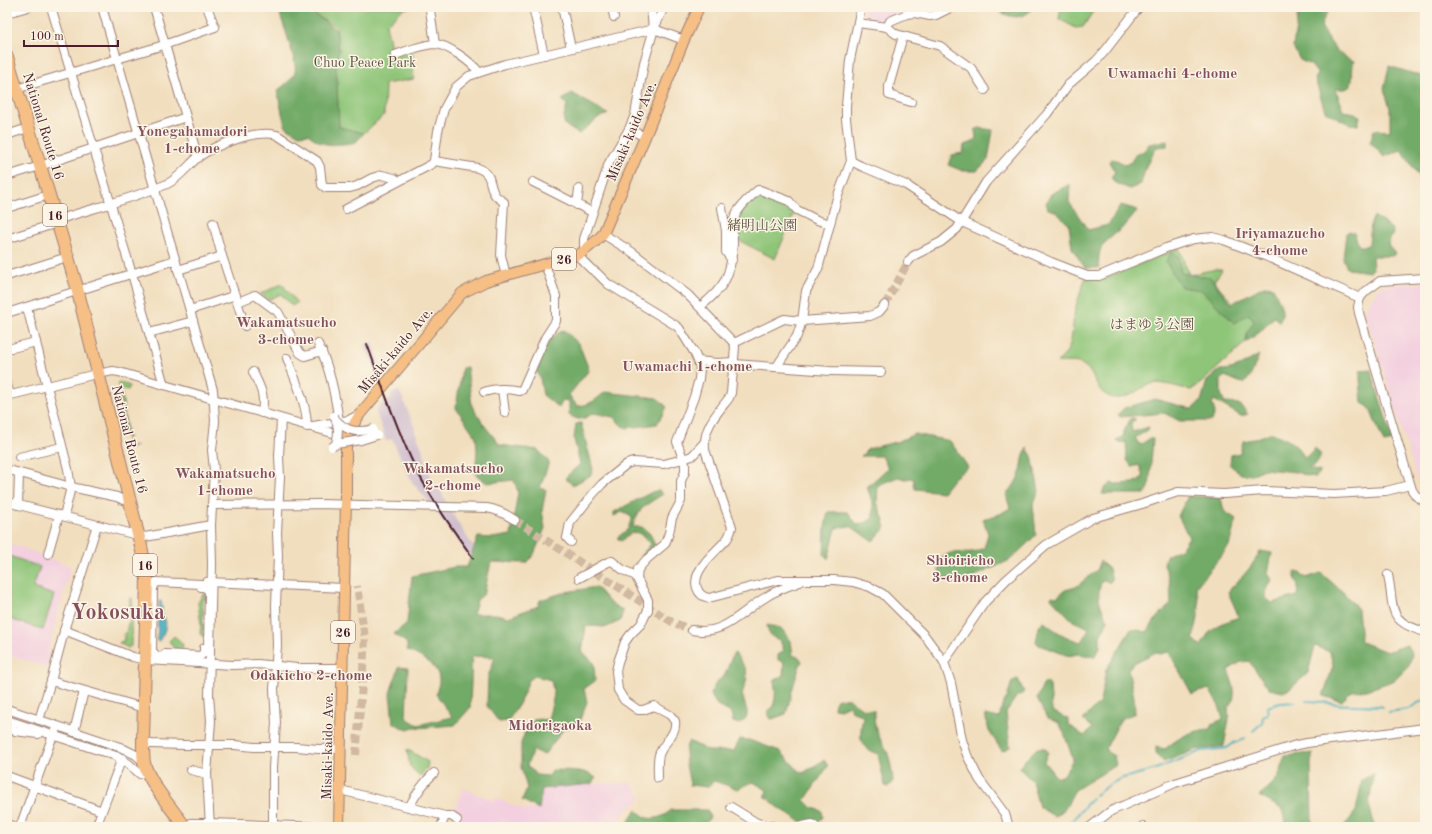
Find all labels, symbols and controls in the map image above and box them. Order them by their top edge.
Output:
scale bar [24,22,118,48]
text: 100 m [30,31,64,43]
park label: Chuo Peace Park [314,56,416,70]
district label: Uwamachi 4-chome [1107,67,1237,82]
street label: National Route 16 [20,71,66,182]
street label: Misaki-kaido Ave. [604,79,659,184]
district label: Yonegahamadori 1-chome [136,125,248,157]
road number: 16 [43,204,67,226]
park label: 緒明山公園 [727,218,797,233]
district label: Iriyamazucho 4-chome [1235,227,1325,259]
road number: 26 [552,248,576,270]
street label: Misaki-kaido Ave. [356,305,436,396]
district label: Wakamatsucho 3-chome [235,316,337,348]
park label: はまゆう公園 [1110,317,1194,332]
district label: Uwamachi 1-chome [622,360,752,375]
street label: National Route 16 [109,383,149,495]
district label: Wakamatsucho 2-chome [402,462,504,494]
district label: Wakamatsucho 1-chome [174,467,276,499]
road number: 16 [133,554,157,576]
district label: Shioiricho 3-chome [926,554,994,586]
district label: Yokosuka [71,602,165,624]
road number: 26 [331,621,355,643]
district label: Odakicho 2-chome [250,669,372,684]
street label: Misaki-kaido Ave. [320,692,336,800]
district label: Midorigaoka [508,719,592,734]

